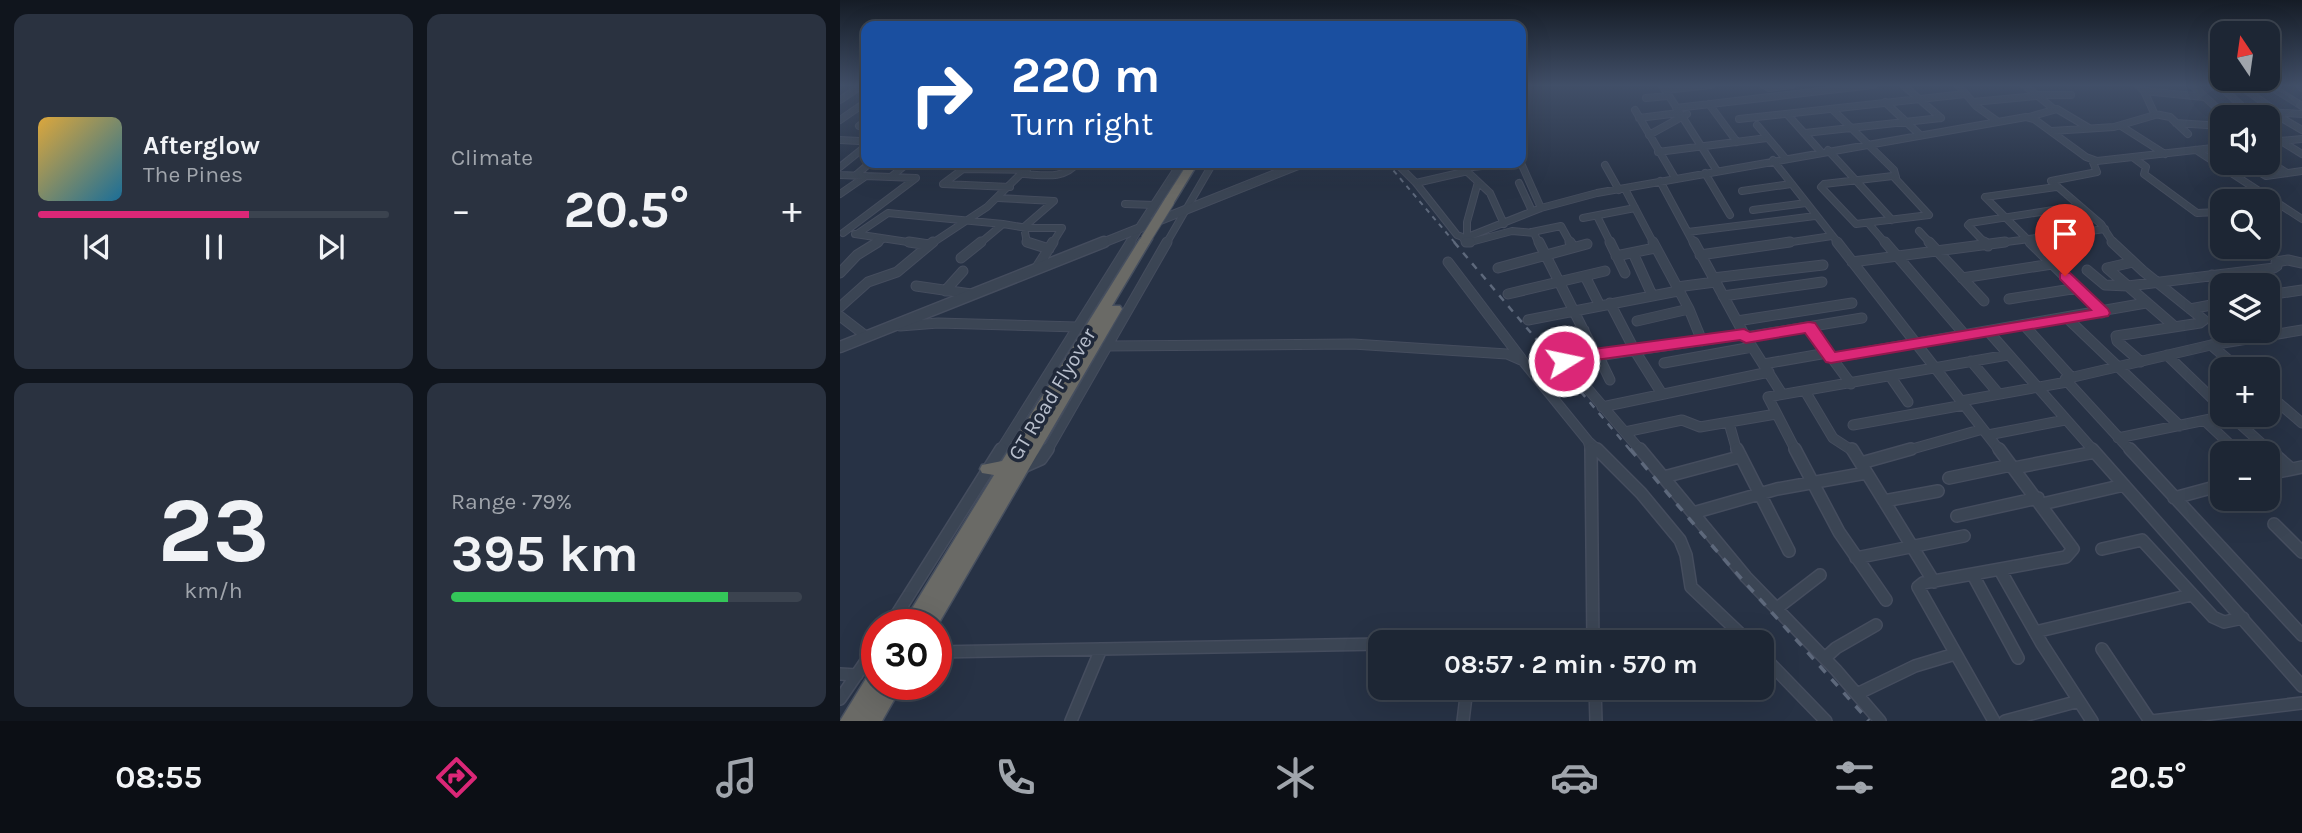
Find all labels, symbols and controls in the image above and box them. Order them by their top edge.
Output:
north arrow [2210,21,2280,91]
map controls [2210,21,2280,511]
text: 220 m [1011,47,1160,104]
icon: right [896,49,987,140]
button: sound [2210,105,2280,175]
text: Turn right [1011,106,1153,143]
text: Afterglow [143,130,260,161]
text: Climate [451,144,533,171]
text: The Pines [143,161,243,188]
text: 20.5° [564,179,690,240]
text: − [451,188,471,233]
text: + [782,188,802,233]
button: search [2210,189,2280,259]
pin [2035,204,2095,276]
icon: arrive [2046,215,2084,253]
icon: previous [78,228,116,266]
icon: pause [195,228,233,266]
icon: next [312,228,350,266]
button: layers [2210,273,2280,343]
street label: GT Road Flyover [1003,323,1101,464]
position arrow [1527,324,1601,398]
button: + [2210,357,2280,427]
button: − [2210,441,2280,511]
text: 23 [158,478,269,584]
text: Range · 79% [451,488,572,515]
text: 395 km [451,523,639,584]
text: km/h [184,577,243,604]
speed limit sign: 30 [861,609,952,700]
text: 08:57 · 2 min · 570 m [1444,649,1698,680]
icon: directions [432,753,481,802]
icon: music [712,753,761,802]
icon: phone [991,753,1040,802]
icon: climate [1271,753,1320,802]
icon: car [1550,753,1599,802]
icon: filters [1830,753,1879,802]
text: 08:55 [115,759,202,796]
text: 20.5° [2109,759,2187,796]

